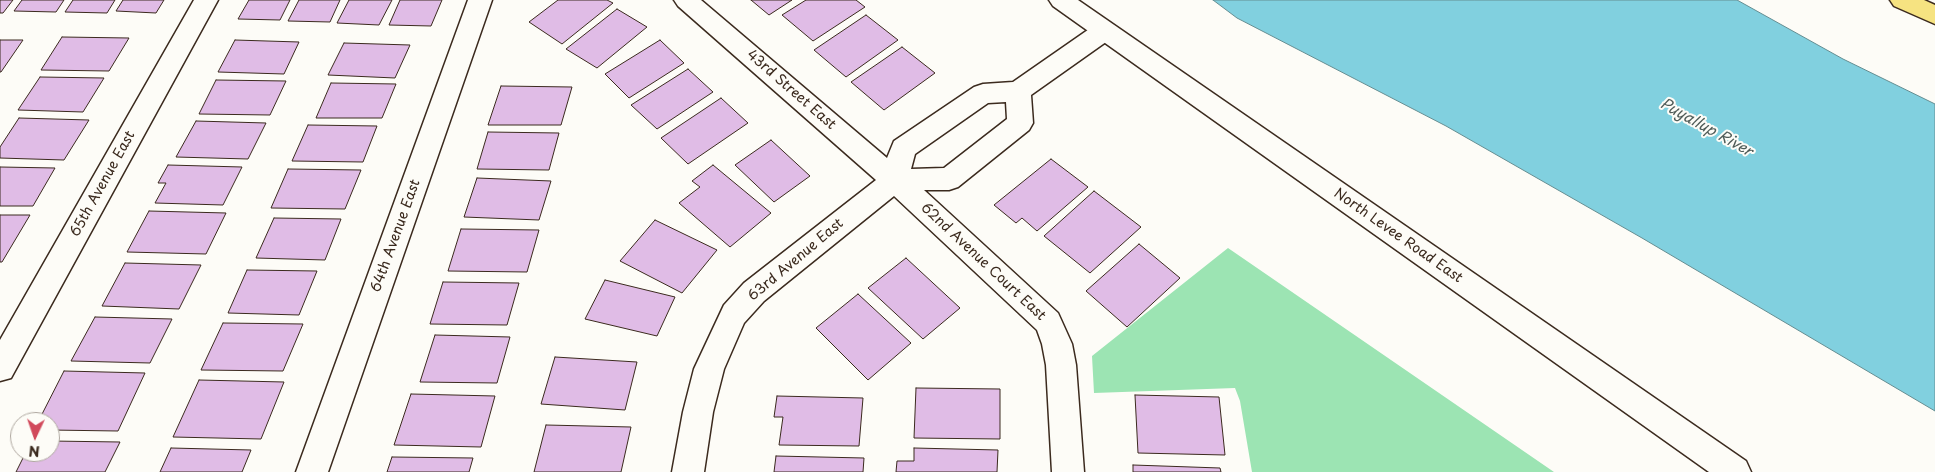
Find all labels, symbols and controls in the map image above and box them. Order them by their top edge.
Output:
street label: 43rd Street East [743,47,839,133]
water label: Puyallup River [1657,95,1755,161]
street label: 65th Avenue East [67,128,139,240]
street label: 64th Avenue East [368,177,424,295]
street label: North Levee Road East [1331,185,1465,287]
street label: 62nd Avenue Court East [917,200,1049,324]
street label: 63rd Avenue East [745,215,847,305]
north arrow [10,412,60,462]
text: N [28,441,40,462]

